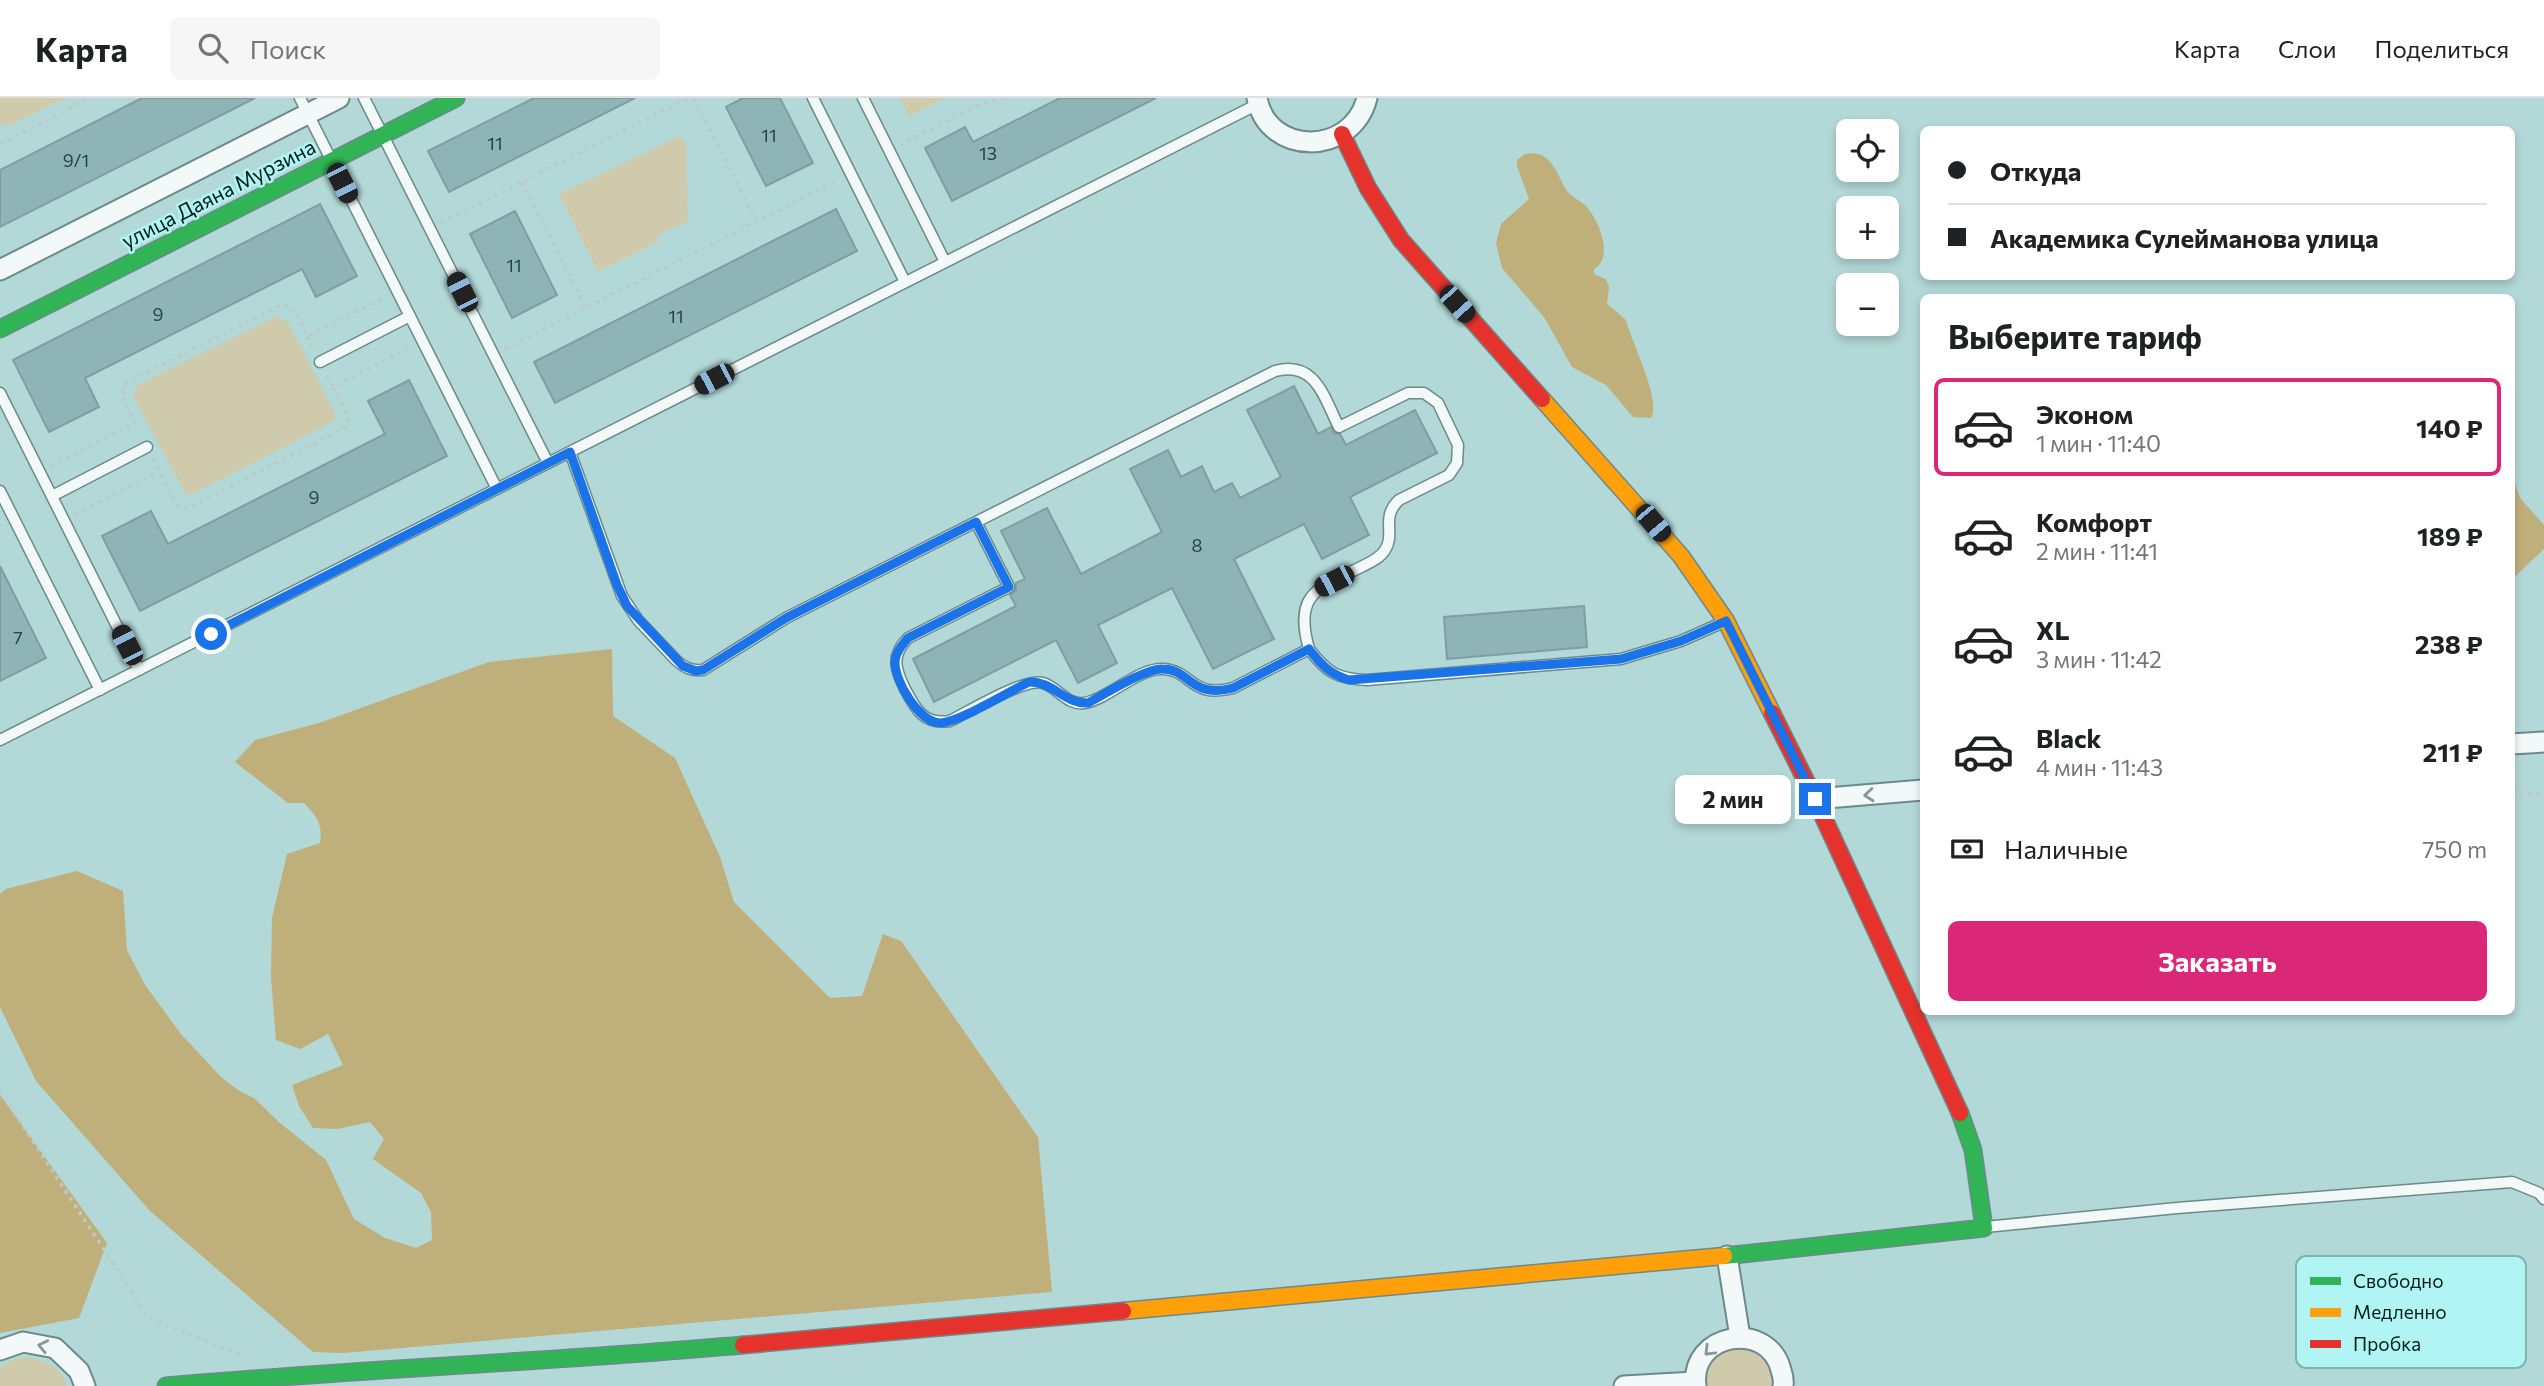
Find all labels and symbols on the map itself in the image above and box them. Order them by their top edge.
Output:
house number: 11 [761,124,777,146]
house number: 11 [487,132,503,154]
street label: улица Даяна Мурзина [117,133,319,253]
house number: 13 [979,142,997,164]
house number: 9/1 [63,149,89,171]
car [324,160,361,206]
house number: 11 [506,254,522,276]
car [444,269,481,315]
car [1436,281,1479,327]
house number: 9 [153,303,163,325]
house number: 11 [668,305,684,327]
car [691,360,738,398]
house number: 9 [309,486,319,508]
car [1632,500,1675,546]
house number: 8 [1192,534,1203,556]
car [1311,562,1358,600]
route start [195,618,227,650]
car [109,622,146,668]
house number: 7 [13,626,23,648]
callout: 2 мин [1675,774,1790,824]
route end [1799,783,1831,815]
one-way arrow [1863,787,1874,802]
legend [2296,1256,2526,1368]
text: Свободно [2353,1269,2443,1292]
text: Медленно [2353,1300,2447,1323]
text: Пробка [2353,1332,2421,1355]
one-way arrow [37,1339,49,1354]
one-way arrow [1705,1343,1718,1356]

